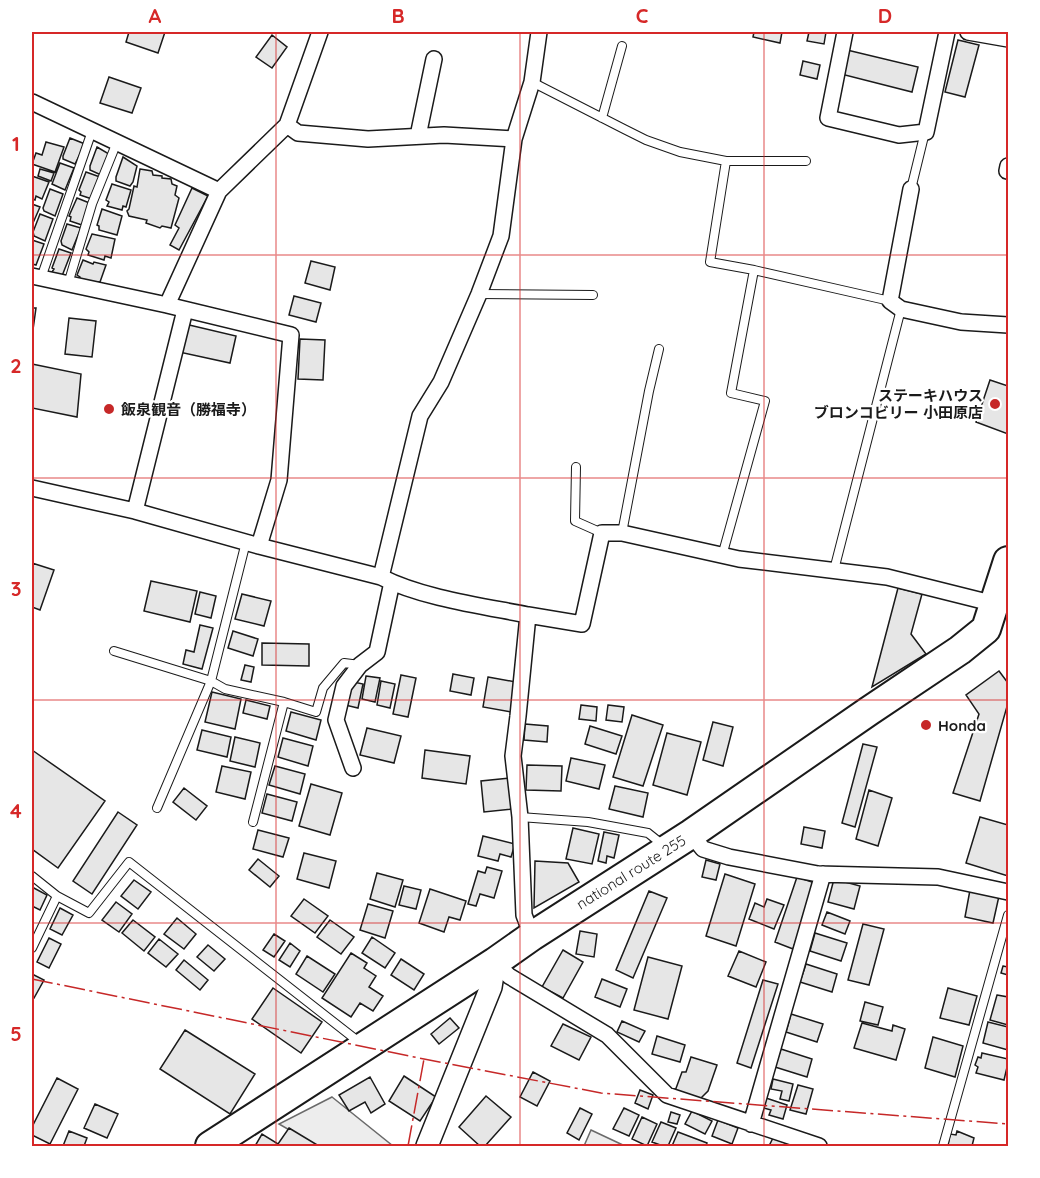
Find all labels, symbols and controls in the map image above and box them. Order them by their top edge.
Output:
text: A [149,3,162,28]
text: B [391,3,405,28]
text: C [636,3,649,28]
text: D [878,3,892,28]
text: 1 [12,131,20,156]
text: 2 [10,353,22,378]
place label: ステーキハウス ブロンコビリー 小田原店 [814,386,983,422]
marker: ステーキハウス ブロンコビリー 小田原店 [988,397,1002,411]
place label: 飯泉観音（勝福寺） [121,400,256,419]
marker: 飯泉観音（勝福寺） [102,402,116,416]
text: 3 [11,576,21,601]
place label: Honda [938,716,986,735]
marker: Honda [919,718,933,732]
text: 4 [10,798,22,823]
street label: national route 255 [573,831,689,913]
text: 5 [10,1021,22,1046]

